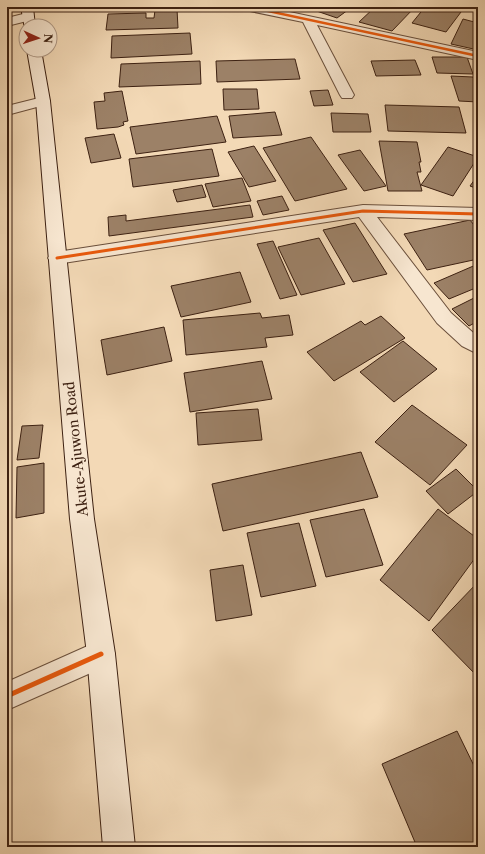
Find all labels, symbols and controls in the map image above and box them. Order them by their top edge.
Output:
north arrow [18,18,58,58]
text: N [41,33,55,44]
street label: Akute-Ajuwon Road [60,380,92,518]

